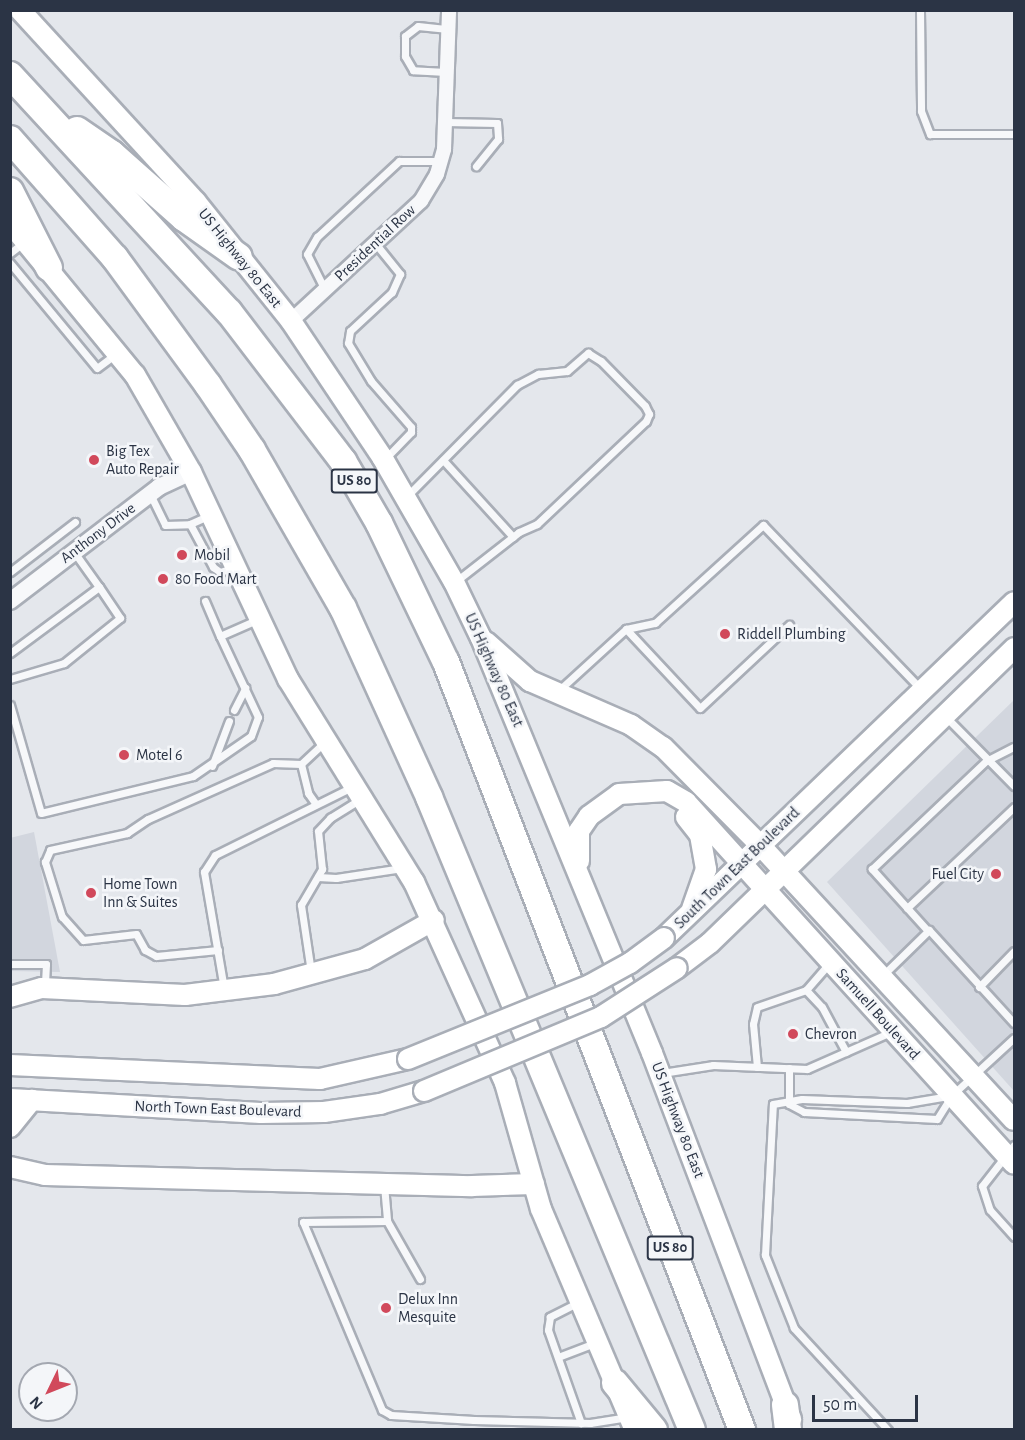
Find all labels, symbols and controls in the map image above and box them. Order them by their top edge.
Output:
street label: Presidential Row [330,201,420,285]
street label: US Highway 80 East [194,204,286,312]
place label: Big Tex Auto Repair [106,441,179,479]
marker: Big Tex Auto Repair [87,453,101,467]
road number: US 80 [330,469,378,493]
street label: Anthony Drive [57,499,139,567]
place label: Mobil [194,545,230,565]
marker: Mobil [175,548,189,562]
place label: 80 Food Mart [175,569,257,589]
marker: 80 Food Mart [156,572,170,586]
street label: US Highway 80 East [460,610,528,730]
place label: Riddell Plumbing [737,624,845,644]
marker: Riddell Plumbing [718,627,732,641]
place label: Motel 6 [136,745,183,765]
marker: Motel 6 [117,748,131,762]
street label: South Town East Boulevard [670,803,804,933]
place label: Fuel City [932,864,984,884]
marker: Fuel City [989,867,1003,881]
place label: Home Town Inn & Suites [103,874,178,912]
marker: Home Town Inn & Suites [84,886,98,900]
street label: Samuell Boulevard [832,964,924,1064]
place label: Chevron [805,1024,857,1044]
marker: Chevron [786,1027,800,1041]
street label: US Highway 80 East [647,1059,709,1181]
street label: North Town East Boulevard [134,1096,302,1122]
road number: US 80 [646,1236,694,1260]
place label: Delux Inn Mesquite [398,1289,458,1327]
marker: Delux Inn Mesquite [379,1301,393,1315]
north arrow [18,1362,78,1422]
scale bar [815,1383,922,1421]
text: N [27,1393,46,1412]
text: 50 m [823,1396,857,1414]

